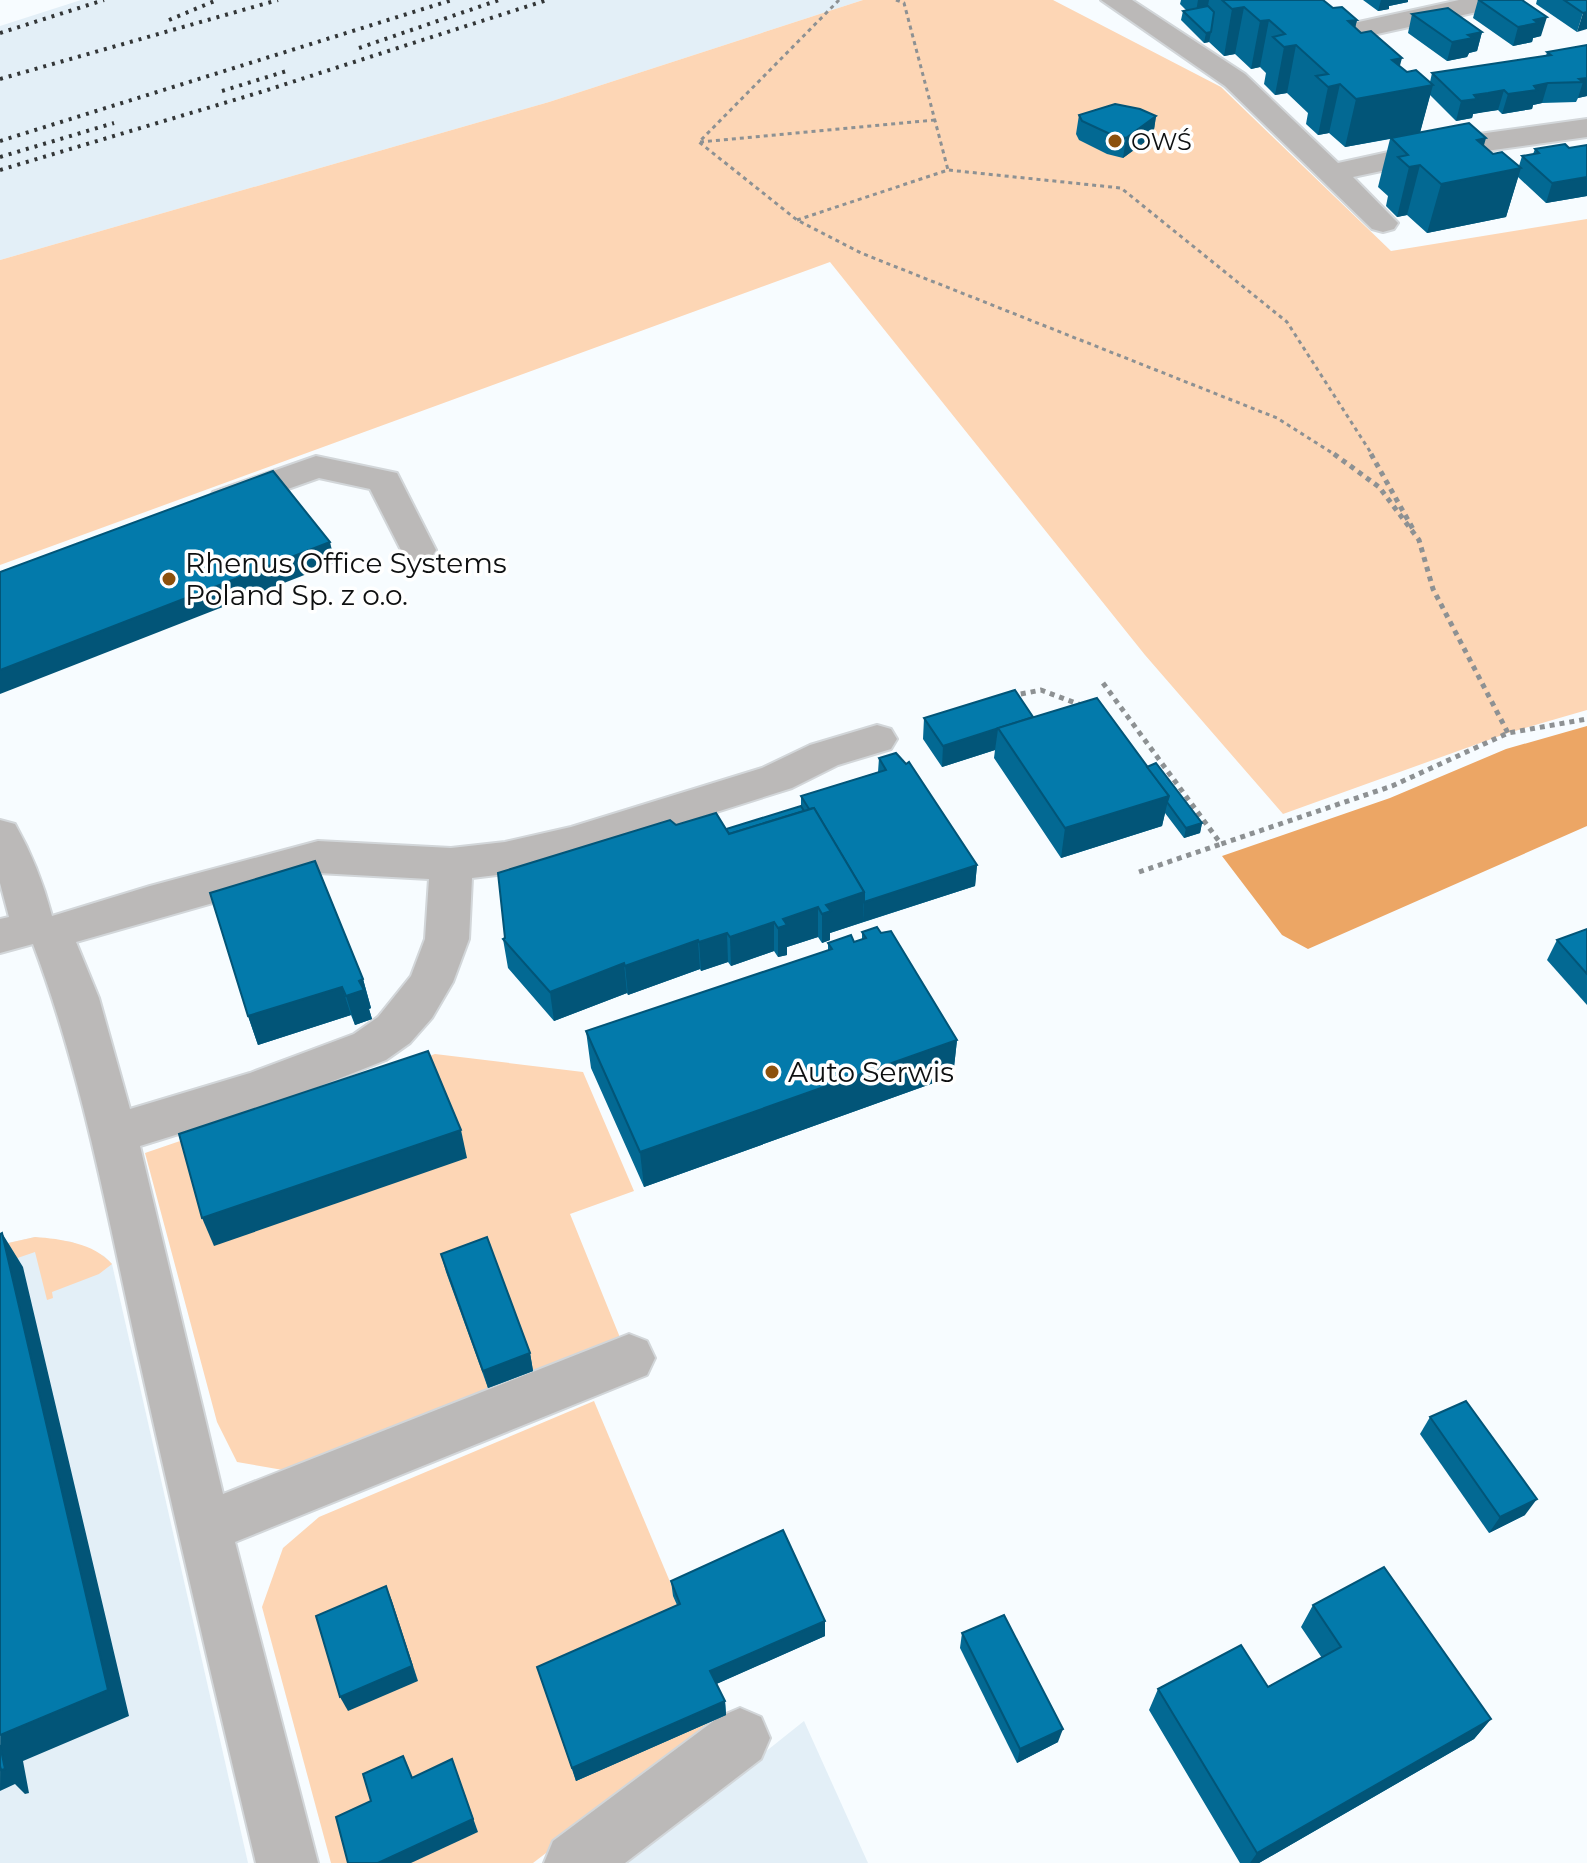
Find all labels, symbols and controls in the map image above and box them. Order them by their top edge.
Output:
place label: OWŚ [1131,127,1192,156]
marker: OWŚ [1106,132,1124,150]
place label: Rhenus Office Systems Poland Sp. z o.o. [185,546,507,612]
marker: Rhenus Office Systems Poland Sp. z o.o. [160,570,178,588]
place label: Auto Serwis [788,1055,954,1089]
marker: Auto Serwis [763,1063,781,1081]

